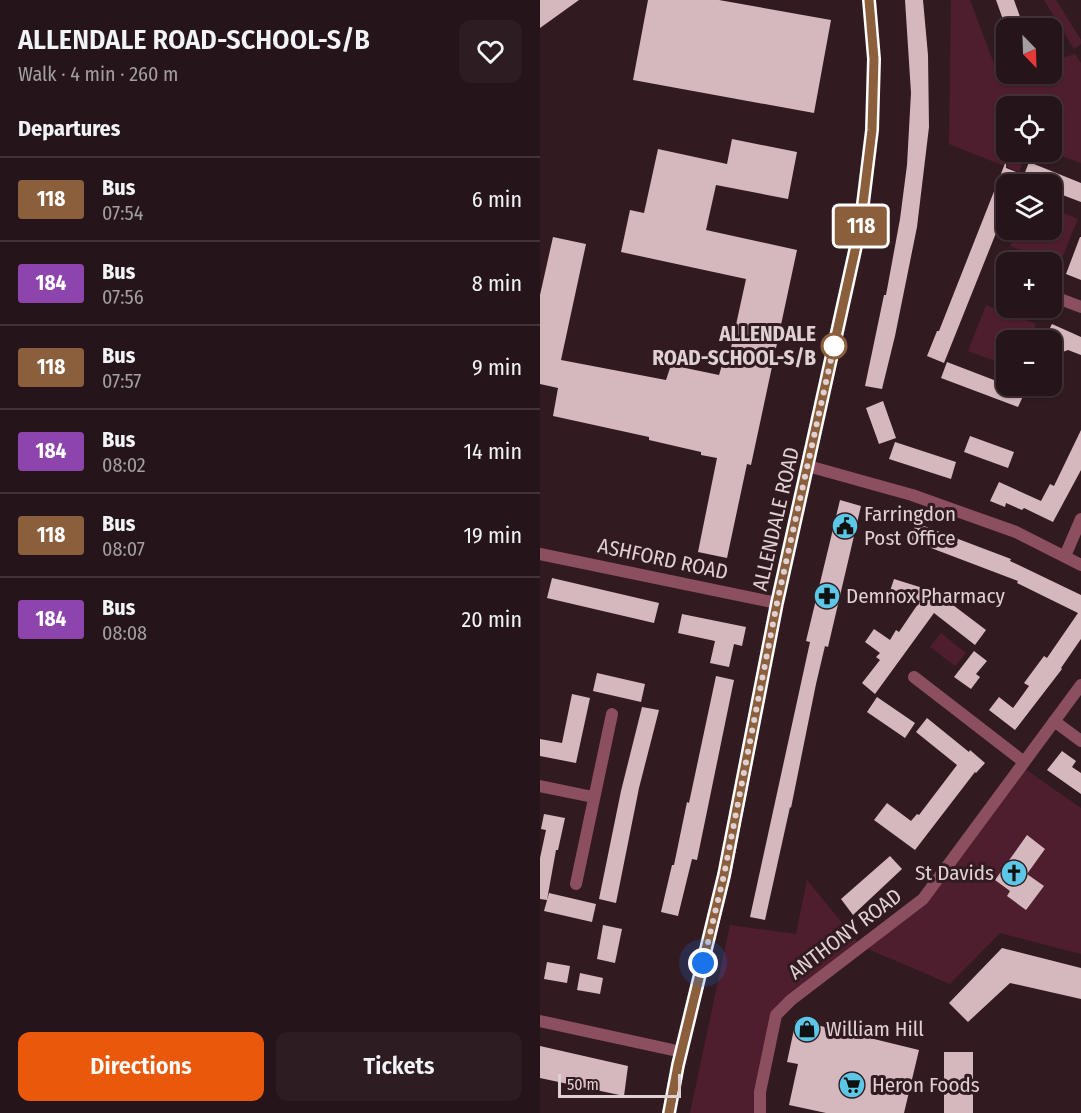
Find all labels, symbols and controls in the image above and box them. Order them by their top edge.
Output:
north arrow [996,18,1062,84]
map controls [996,18,1062,396]
button: heart [459,20,522,83]
text: ALLENDALE ROAD-SCHOOL-S/B [18,23,370,56]
text: Walk · 4 min · 260 m [18,62,178,86]
button: locate [996,96,1062,162]
text: Departures [18,115,120,142]
text: Bus [102,174,135,201]
button: layers [996,174,1062,240]
text: 118 [37,186,65,212]
text: 6 min [472,186,522,213]
text: 07:54 [102,201,143,225]
line badge: 118 [826,206,896,246]
text: 118 [847,213,875,239]
button: + [996,252,1062,318]
text: Bus [102,258,135,285]
text: 184 [36,270,66,296]
text: 8 min [472,270,522,297]
text: 07:56 [102,285,144,309]
place label: ALLENDALE ROAD-SCHOOL-S/B [652,321,816,371]
button: − [996,330,1062,396]
marker: ALLENDALE ROAD-SCHOOL-S/B [821,333,847,359]
text: Bus [102,342,135,369]
text: 118 [37,354,65,380]
text: 9 min [472,354,522,381]
text: 07:57 [102,369,141,393]
text: Bus [102,426,135,453]
text: 184 [36,438,66,464]
text: 14 min [464,438,522,465]
street label: ALLENDALE ROAD [747,445,805,593]
text: 08:02 [102,453,146,477]
place label: Farringdon Post Office [864,501,956,551]
text: Bus [102,510,135,537]
public building icon: Farringdon Post Office [830,511,860,541]
text: 118 [37,522,65,548]
text: 19 min [464,522,522,549]
street label: ASHFORD ROAD [596,533,730,585]
text: 08:07 [102,537,145,561]
pharmacy icon: Demnox Pharmacy [812,581,842,611]
place label: Demnox Pharmacy [846,583,1005,609]
text: Bus [102,594,135,621]
text: 184 [36,606,66,632]
text: 20 min [462,606,522,633]
text: 08:08 [102,621,147,645]
church icon: St Davids [999,858,1029,888]
place label: St Davids [915,860,994,886]
street label: ANTHONY ROAD [783,883,907,985]
your location [688,948,718,978]
shop icon: William Hill [792,1014,822,1044]
place label: William Hill [826,1016,924,1042]
button: Directions [18,1032,264,1101]
button: Tickets [276,1032,522,1101]
supermarket icon: Heron Foods [837,1070,867,1100]
scale bar [558,1071,681,1098]
place label: Heron Foods [872,1072,980,1098]
text: 50 m [567,1075,599,1094]

